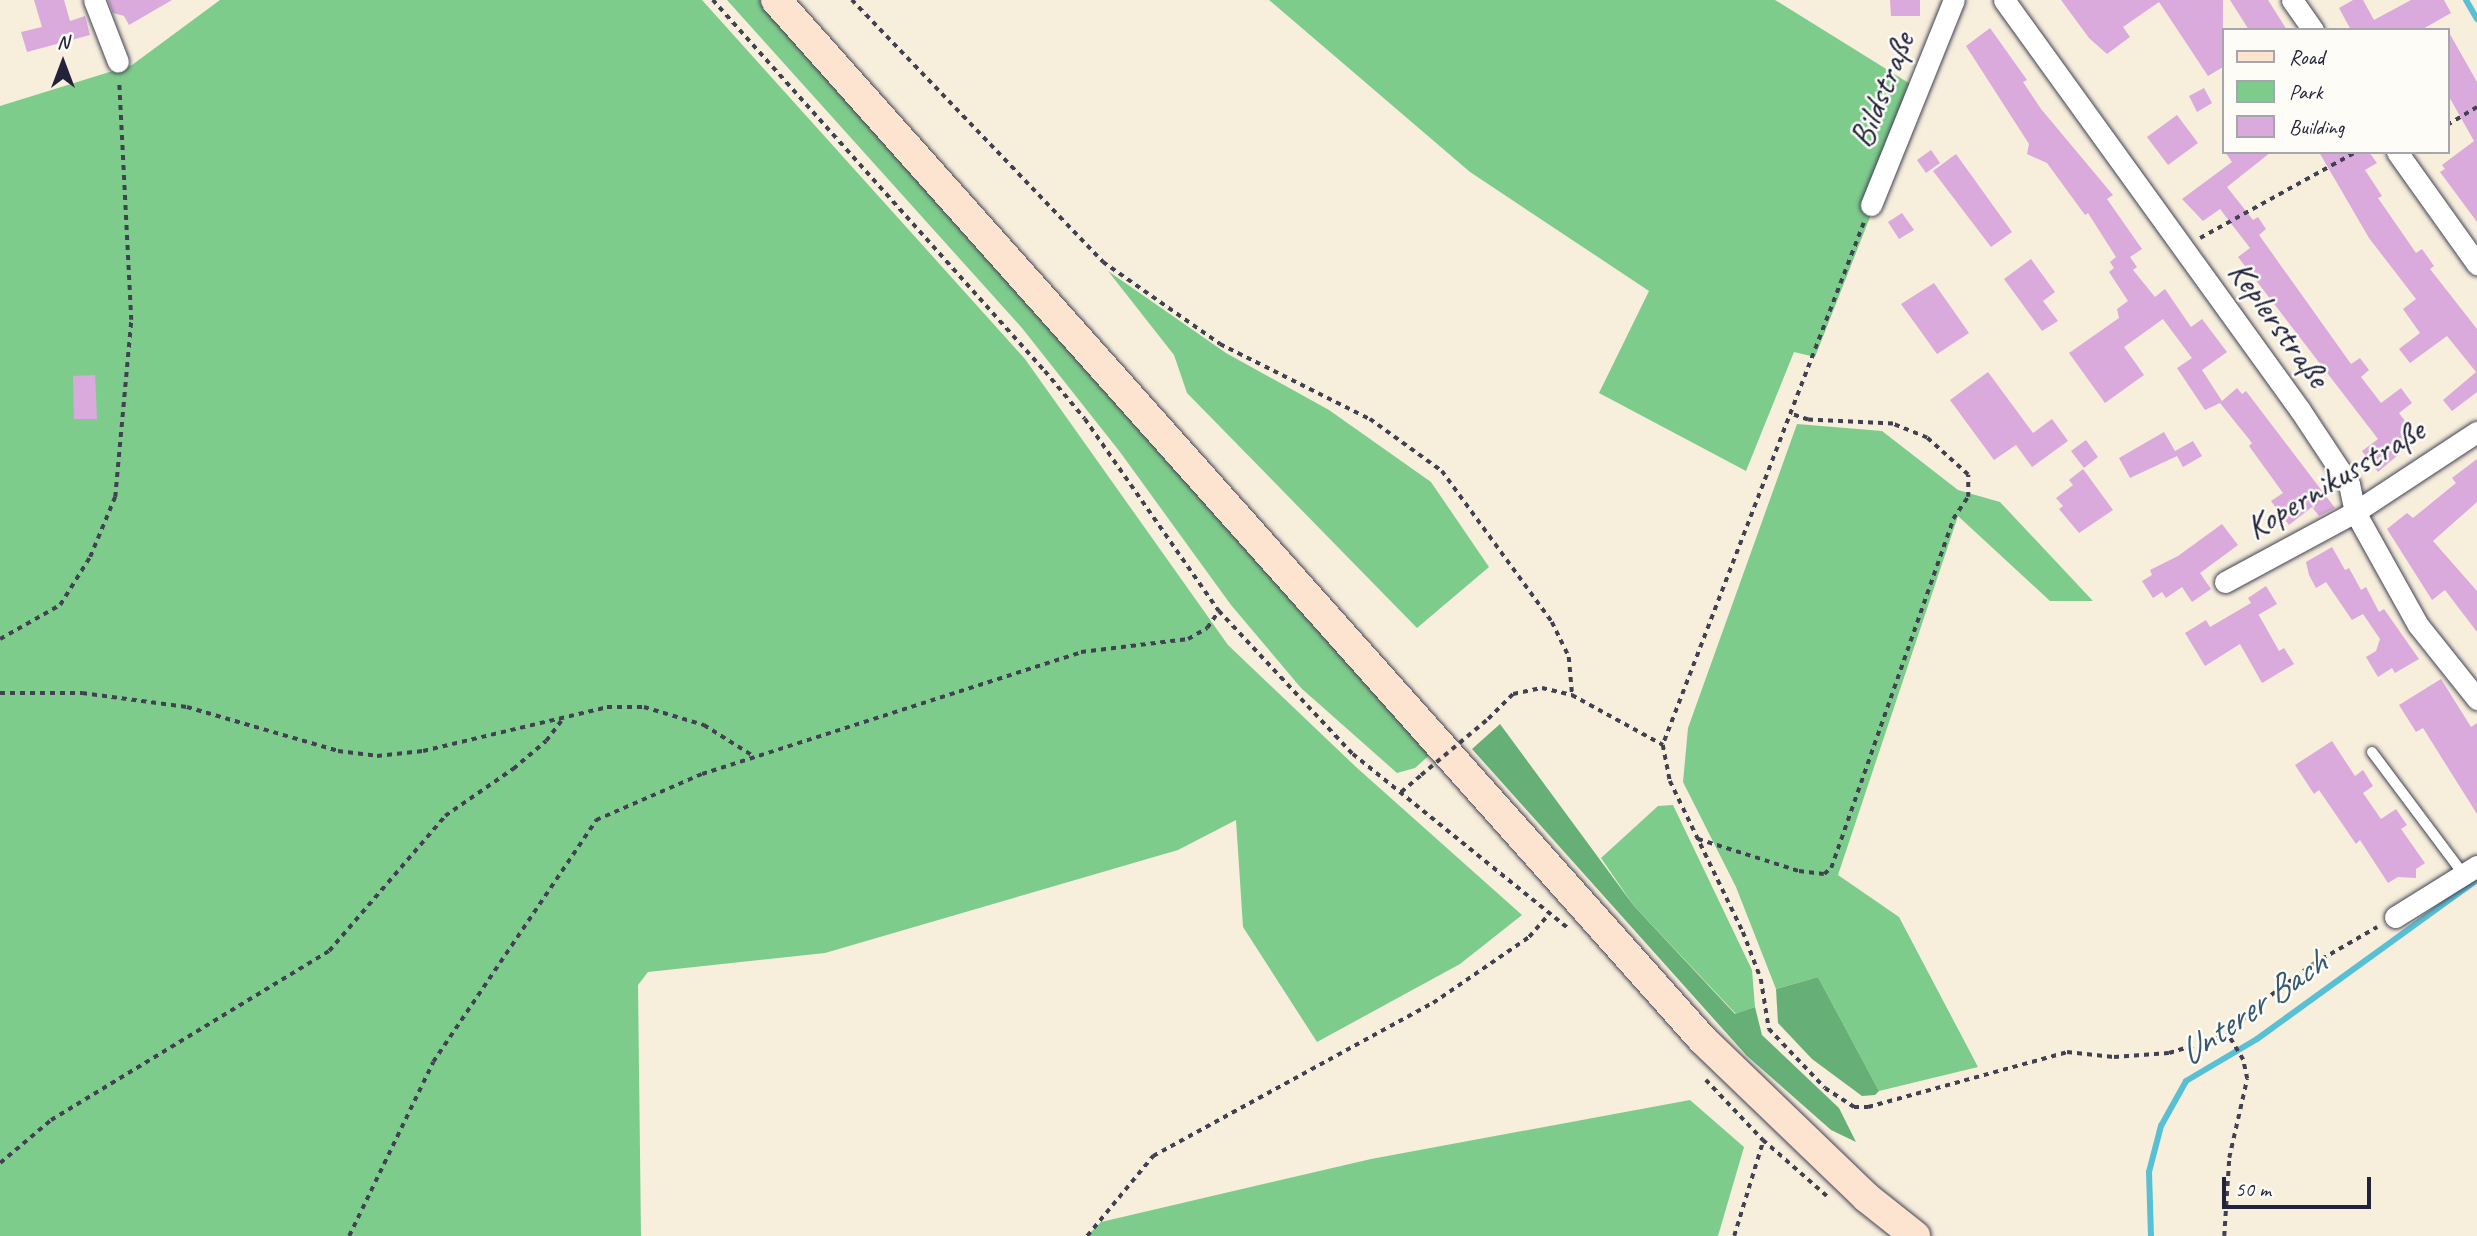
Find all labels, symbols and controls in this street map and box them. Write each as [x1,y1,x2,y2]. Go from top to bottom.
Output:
street label: Bildstraße [1840,26,1924,154]
north arrow [28,28,98,98]
legend [2222,28,2449,154]
text: N [57,30,69,54]
text: Road [2289,44,2324,70]
text: Park [2289,79,2322,105]
text: Building [2289,114,2344,140]
street label: Keplerstraße [2219,252,2339,396]
street label: Kopernikusstraße [2238,409,2432,549]
water label: Unterer Bach [2169,941,2335,1075]
scale bar [2225,1162,2374,1206]
text: 50 m [2235,1176,2271,1202]

